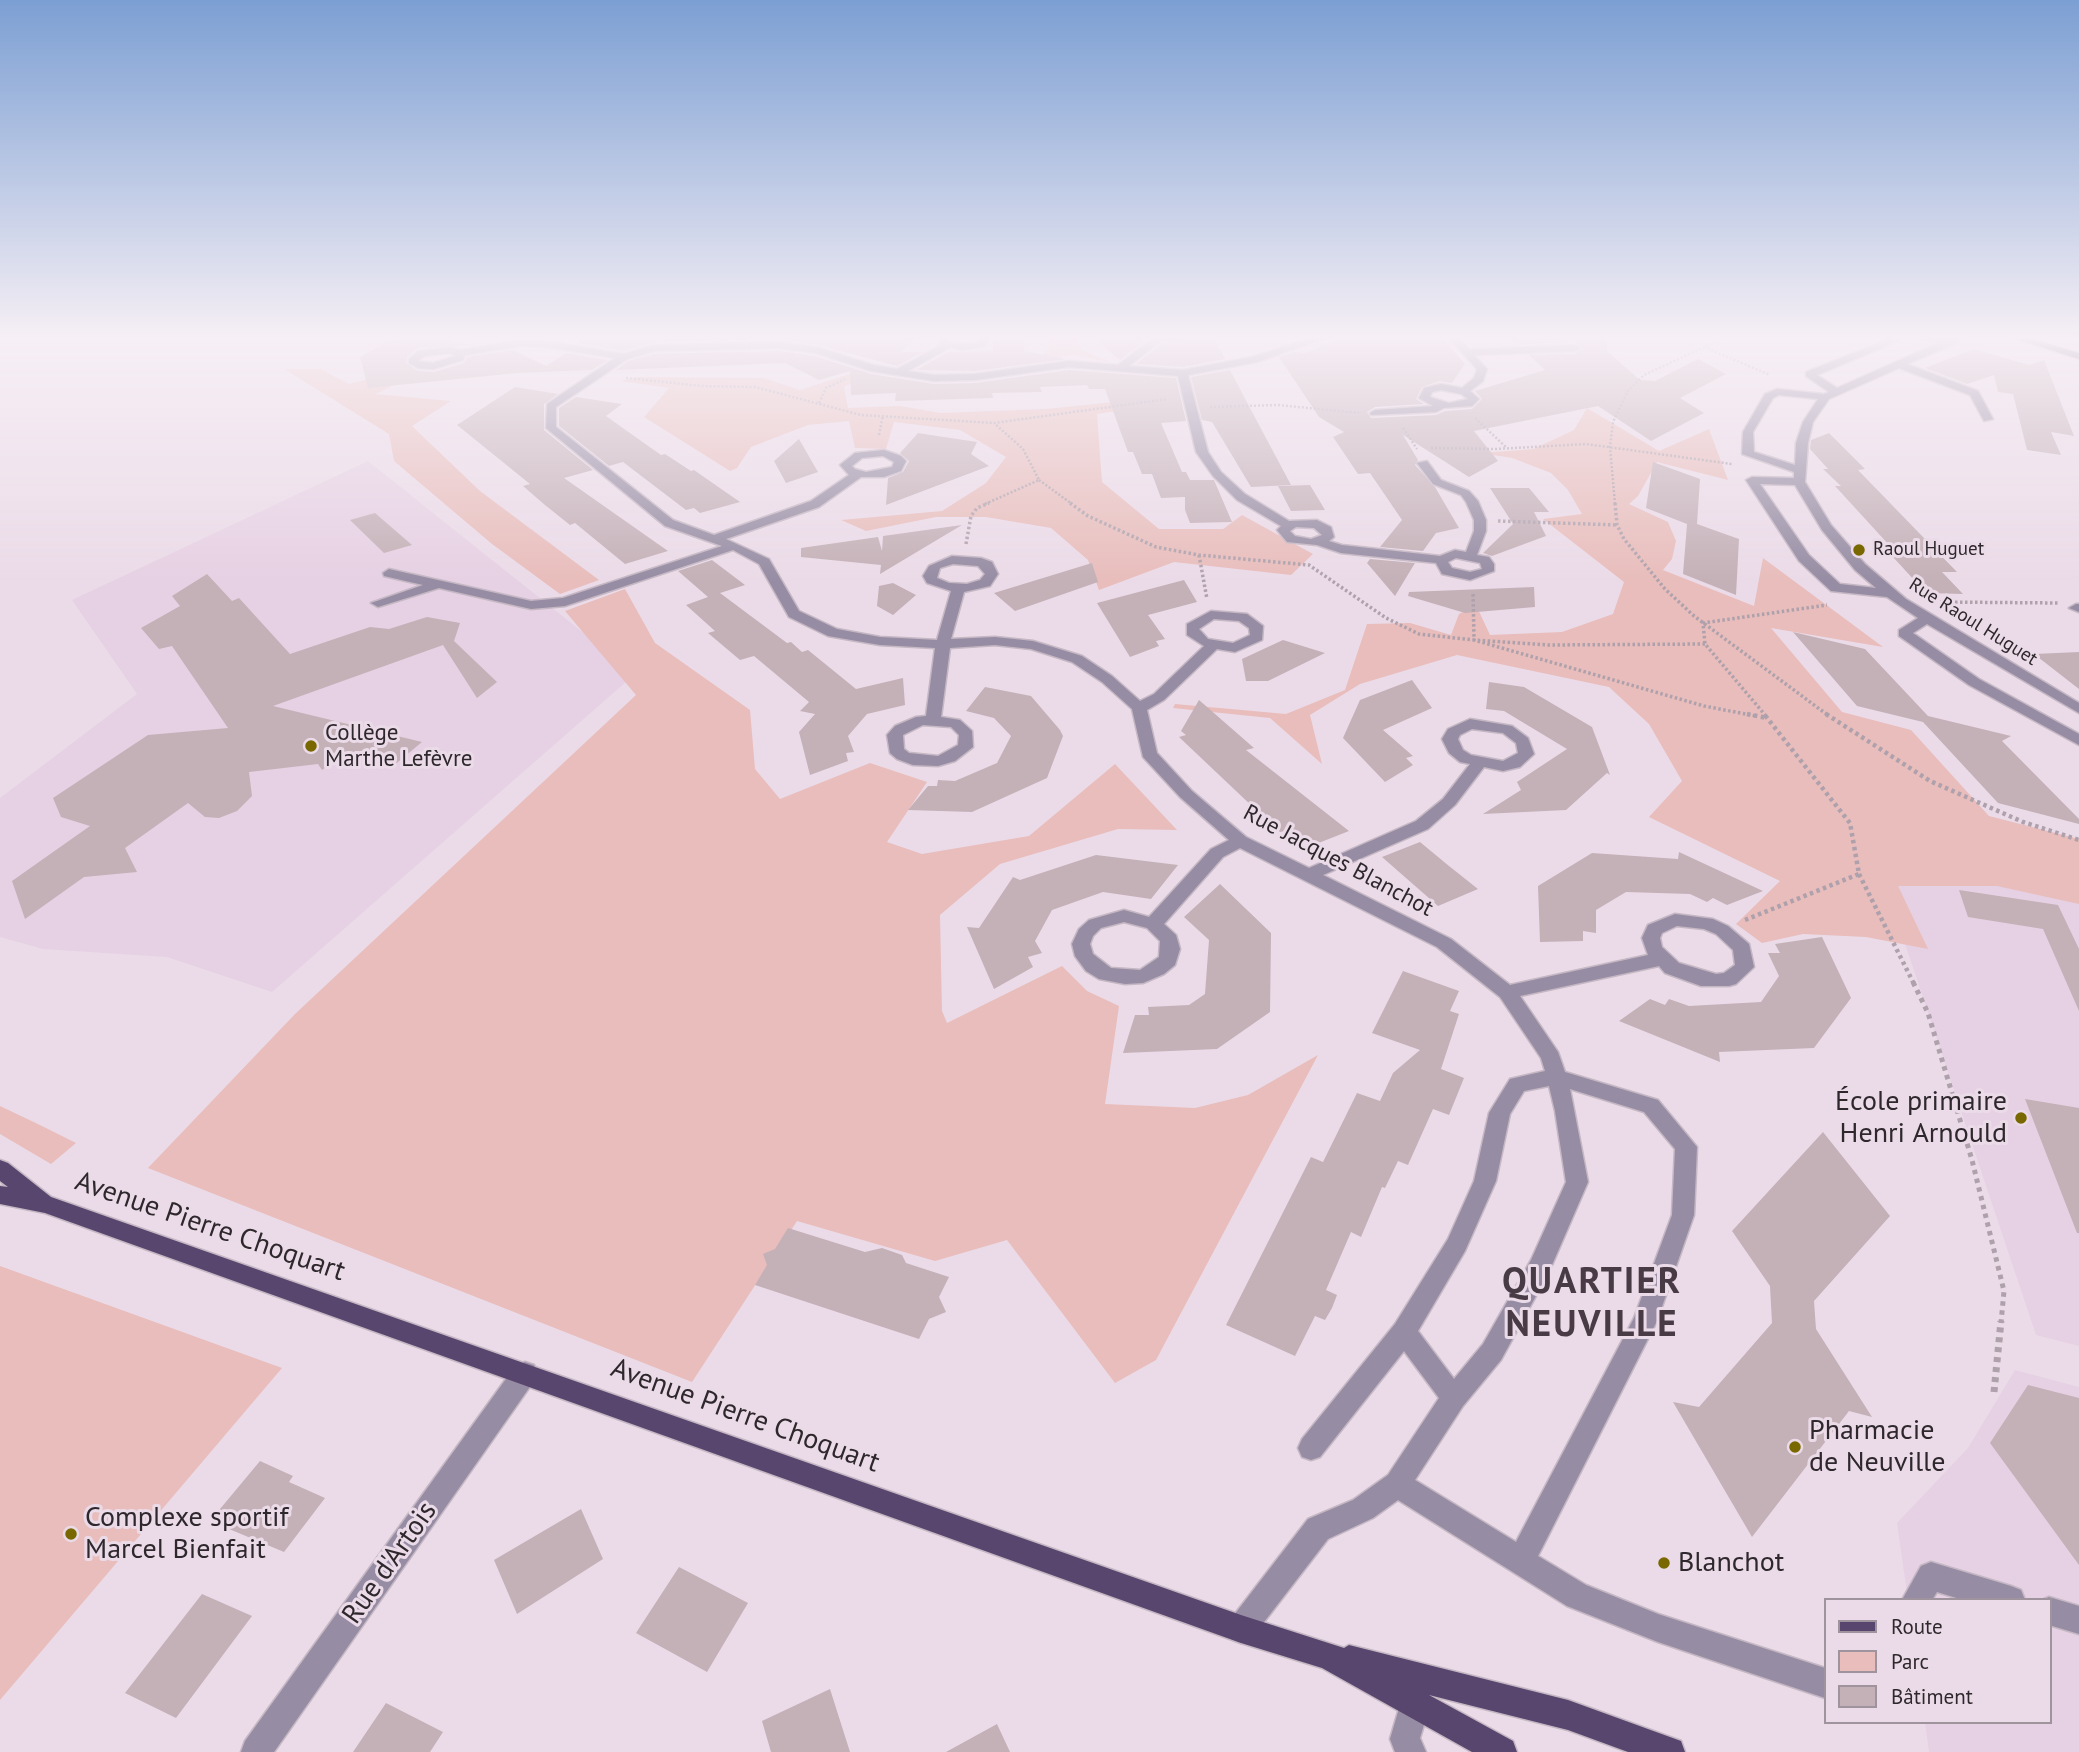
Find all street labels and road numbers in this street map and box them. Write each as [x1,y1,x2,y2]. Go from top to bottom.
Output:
street label: Rue Raoul Huguet [1905,573,2041,671]
street label: Rue Jacques Blanchot [1238,799,1438,923]
street label: Avenue Pierre Choquart [71,1165,349,1289]
street label: Avenue Pierre Choquart [606,1352,884,1480]
street label: Rue d'Artois [336,1496,444,1630]

